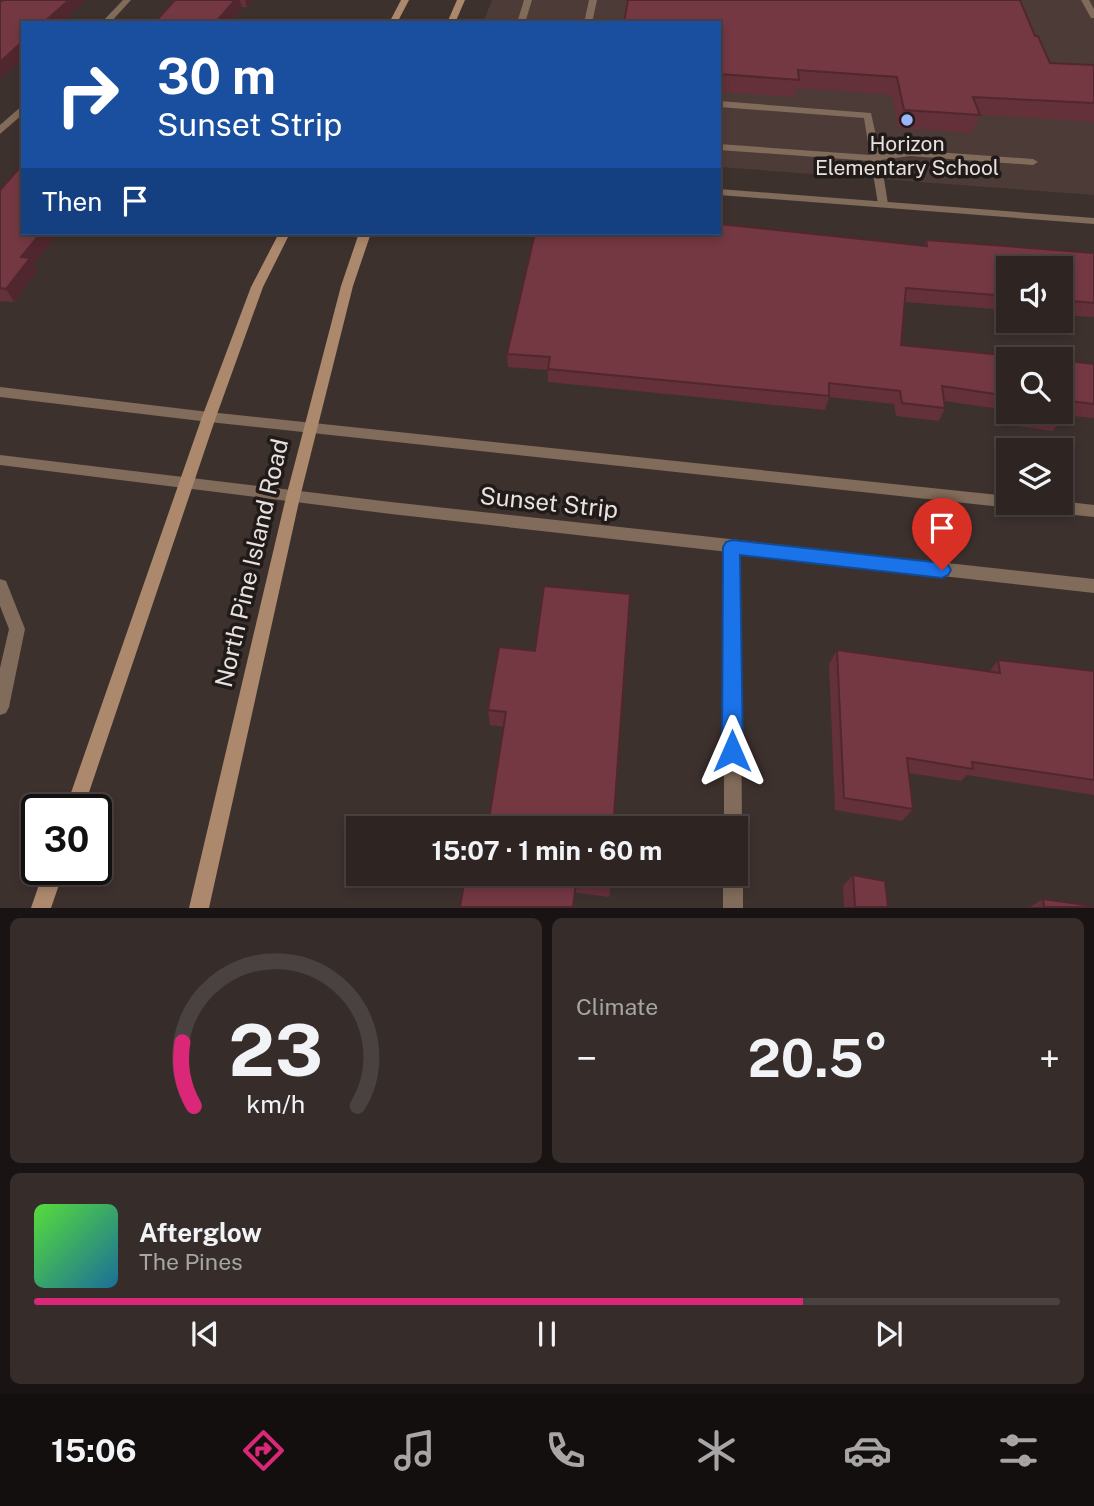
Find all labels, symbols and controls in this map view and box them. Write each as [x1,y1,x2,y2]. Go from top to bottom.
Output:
text: 30 m [157,47,276,105]
icon: right [42,49,133,140]
text: Sunset Strip [157,106,342,143]
marker: Horizon Elementary School [899,112,915,128]
place label: Horizon Elementary School [815,131,999,180]
icon: arrive [116,182,154,220]
text: Then [42,186,102,217]
map controls [996,256,1073,515]
button: sound [996,256,1073,333]
button: search [996,347,1073,424]
street label: North Pine Island Road [209,436,293,690]
button: layers [996,438,1073,515]
street label: Sunset Strip [479,481,620,523]
pin [912,498,972,570]
icon: arrive [923,509,961,547]
position arrow [695,714,769,788]
speed limit sign: 30 [21,794,112,885]
text: 15:07 · 1 min · 60 m [432,835,662,866]
text: Climate [576,993,658,1020]
text: 23 [229,1008,323,1093]
text: 20.5° [748,1028,888,1089]
text: − [576,1036,597,1081]
text: + [1039,1036,1060,1081]
text: km/h [247,1089,305,1119]
text: Afterglow [139,1217,262,1248]
text: The Pines [139,1248,243,1275]
icon: previous [186,1315,224,1353]
icon: pause [528,1315,566,1353]
icon: next [870,1315,908,1353]
icon: directions [239,1426,288,1475]
icon: music [390,1426,439,1475]
icon: phone [541,1426,590,1475]
icon: climate [692,1426,741,1475]
icon: car [843,1426,892,1475]
icon: filters [994,1426,1043,1475]
text: 15:06 [51,1432,137,1469]

